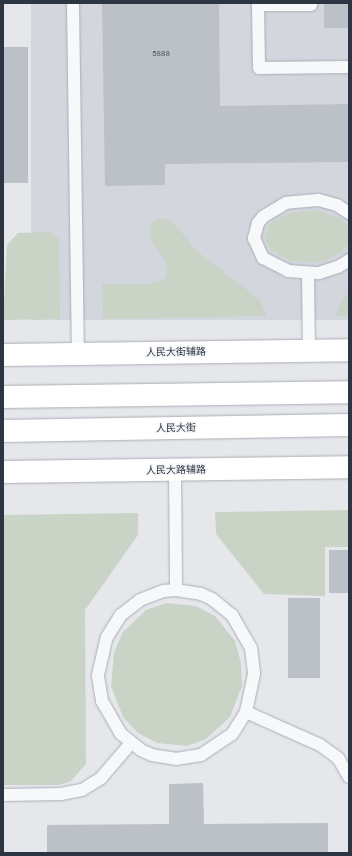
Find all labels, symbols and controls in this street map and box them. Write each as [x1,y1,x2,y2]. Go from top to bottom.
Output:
house number: 5888 [152,49,170,59]
street label: 人民大街辅路 [146,345,206,359]
street label: 人民大街 [156,422,196,434]
street label: 人民大路辅路 [146,463,206,477]

